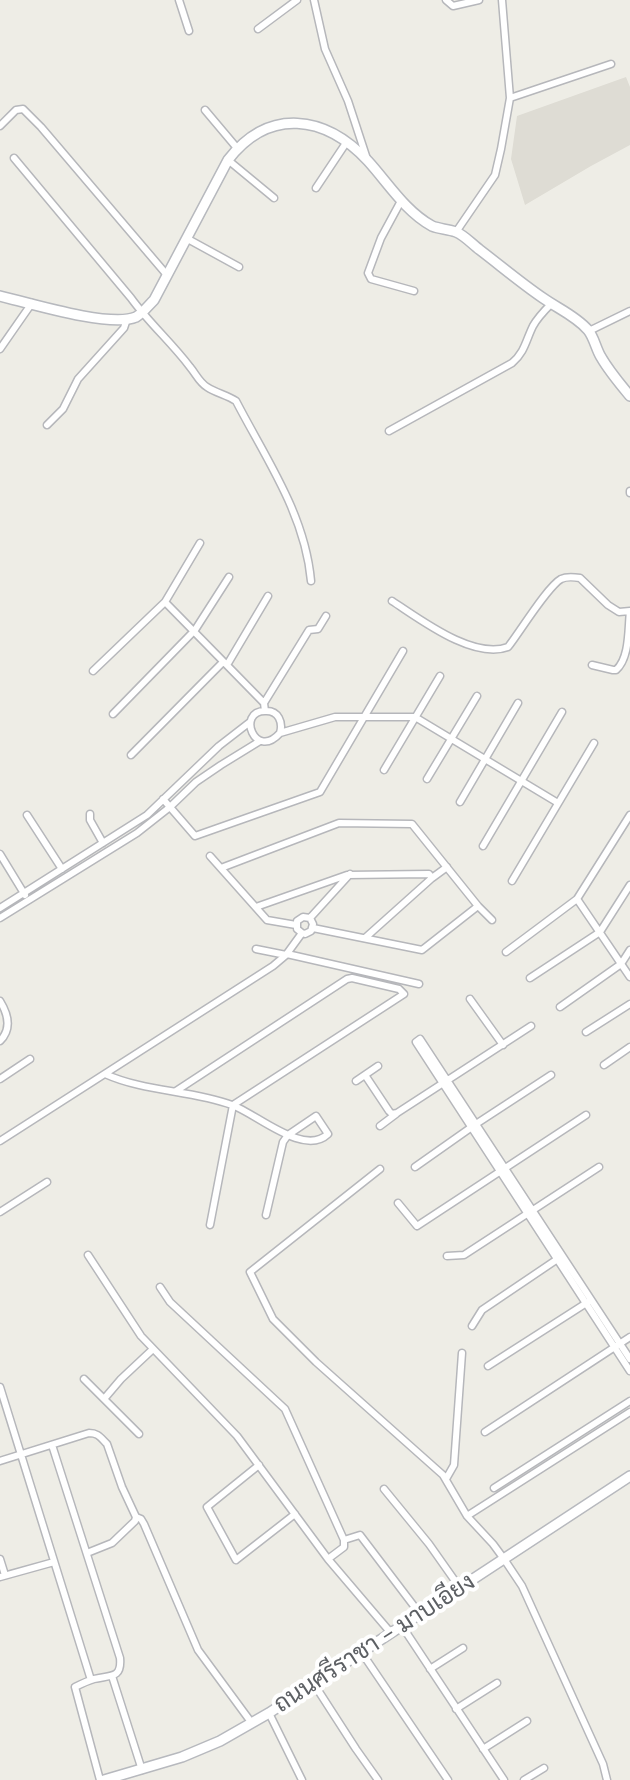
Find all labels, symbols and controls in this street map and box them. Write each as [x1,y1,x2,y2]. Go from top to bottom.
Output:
street label: ถนนศรีราชา - มาบเอียง [269,1568,481,1720]

